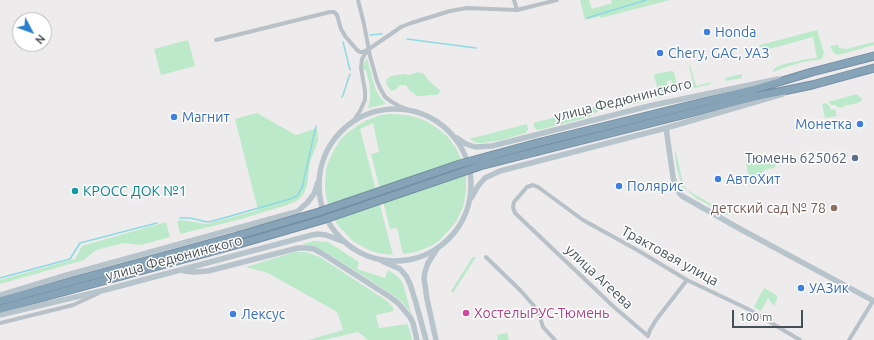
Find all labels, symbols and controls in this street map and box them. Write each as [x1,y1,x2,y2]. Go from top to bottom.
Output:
north arrow [12,12,52,52]
place label: Honda [715,24,756,40]
marker: Honda [702,27,712,37]
text: N [33,32,48,46]
place label: Chery, GAC, УАЗ [668,45,769,61]
marker: Chery, GAC, УАЗ [655,48,665,58]
street label: улица Федюнинского [553,75,693,125]
place label: Магнит [182,109,230,125]
marker: Магнит [169,112,179,122]
place label: Монетка [795,116,852,132]
marker: Монетка [855,119,865,129]
place label: Тюмень 625062 [745,150,847,166]
marker: Тюмень 625062 [850,153,860,163]
place label: АвтоХит [726,171,780,187]
marker: АвтоХит [713,174,723,184]
place label: Полярис [627,178,684,194]
marker: Полярис [614,181,624,191]
place label: КРОСС ДОК №1 [83,183,187,199]
marker: КРОСС ДОК №1 [70,186,80,196]
place label: детский сад № 78 [711,200,826,216]
marker: детский сад № 78 [829,203,839,213]
street label: Трактовая улица [619,222,721,290]
street label: улица Федюнинского [104,232,244,284]
street label: улица Агеева [562,241,636,313]
place label: УАЗик [809,280,849,296]
marker: УАЗик [796,283,806,293]
scale bar [734,302,805,328]
place label: ХостелыРУС-Тюмень [474,305,609,321]
place label: Лексус [241,306,285,322]
marker: ХостелыРУС-Тюмень [461,308,471,318]
marker: Лексус [228,309,238,319]
text: 100 m [739,310,772,323]

